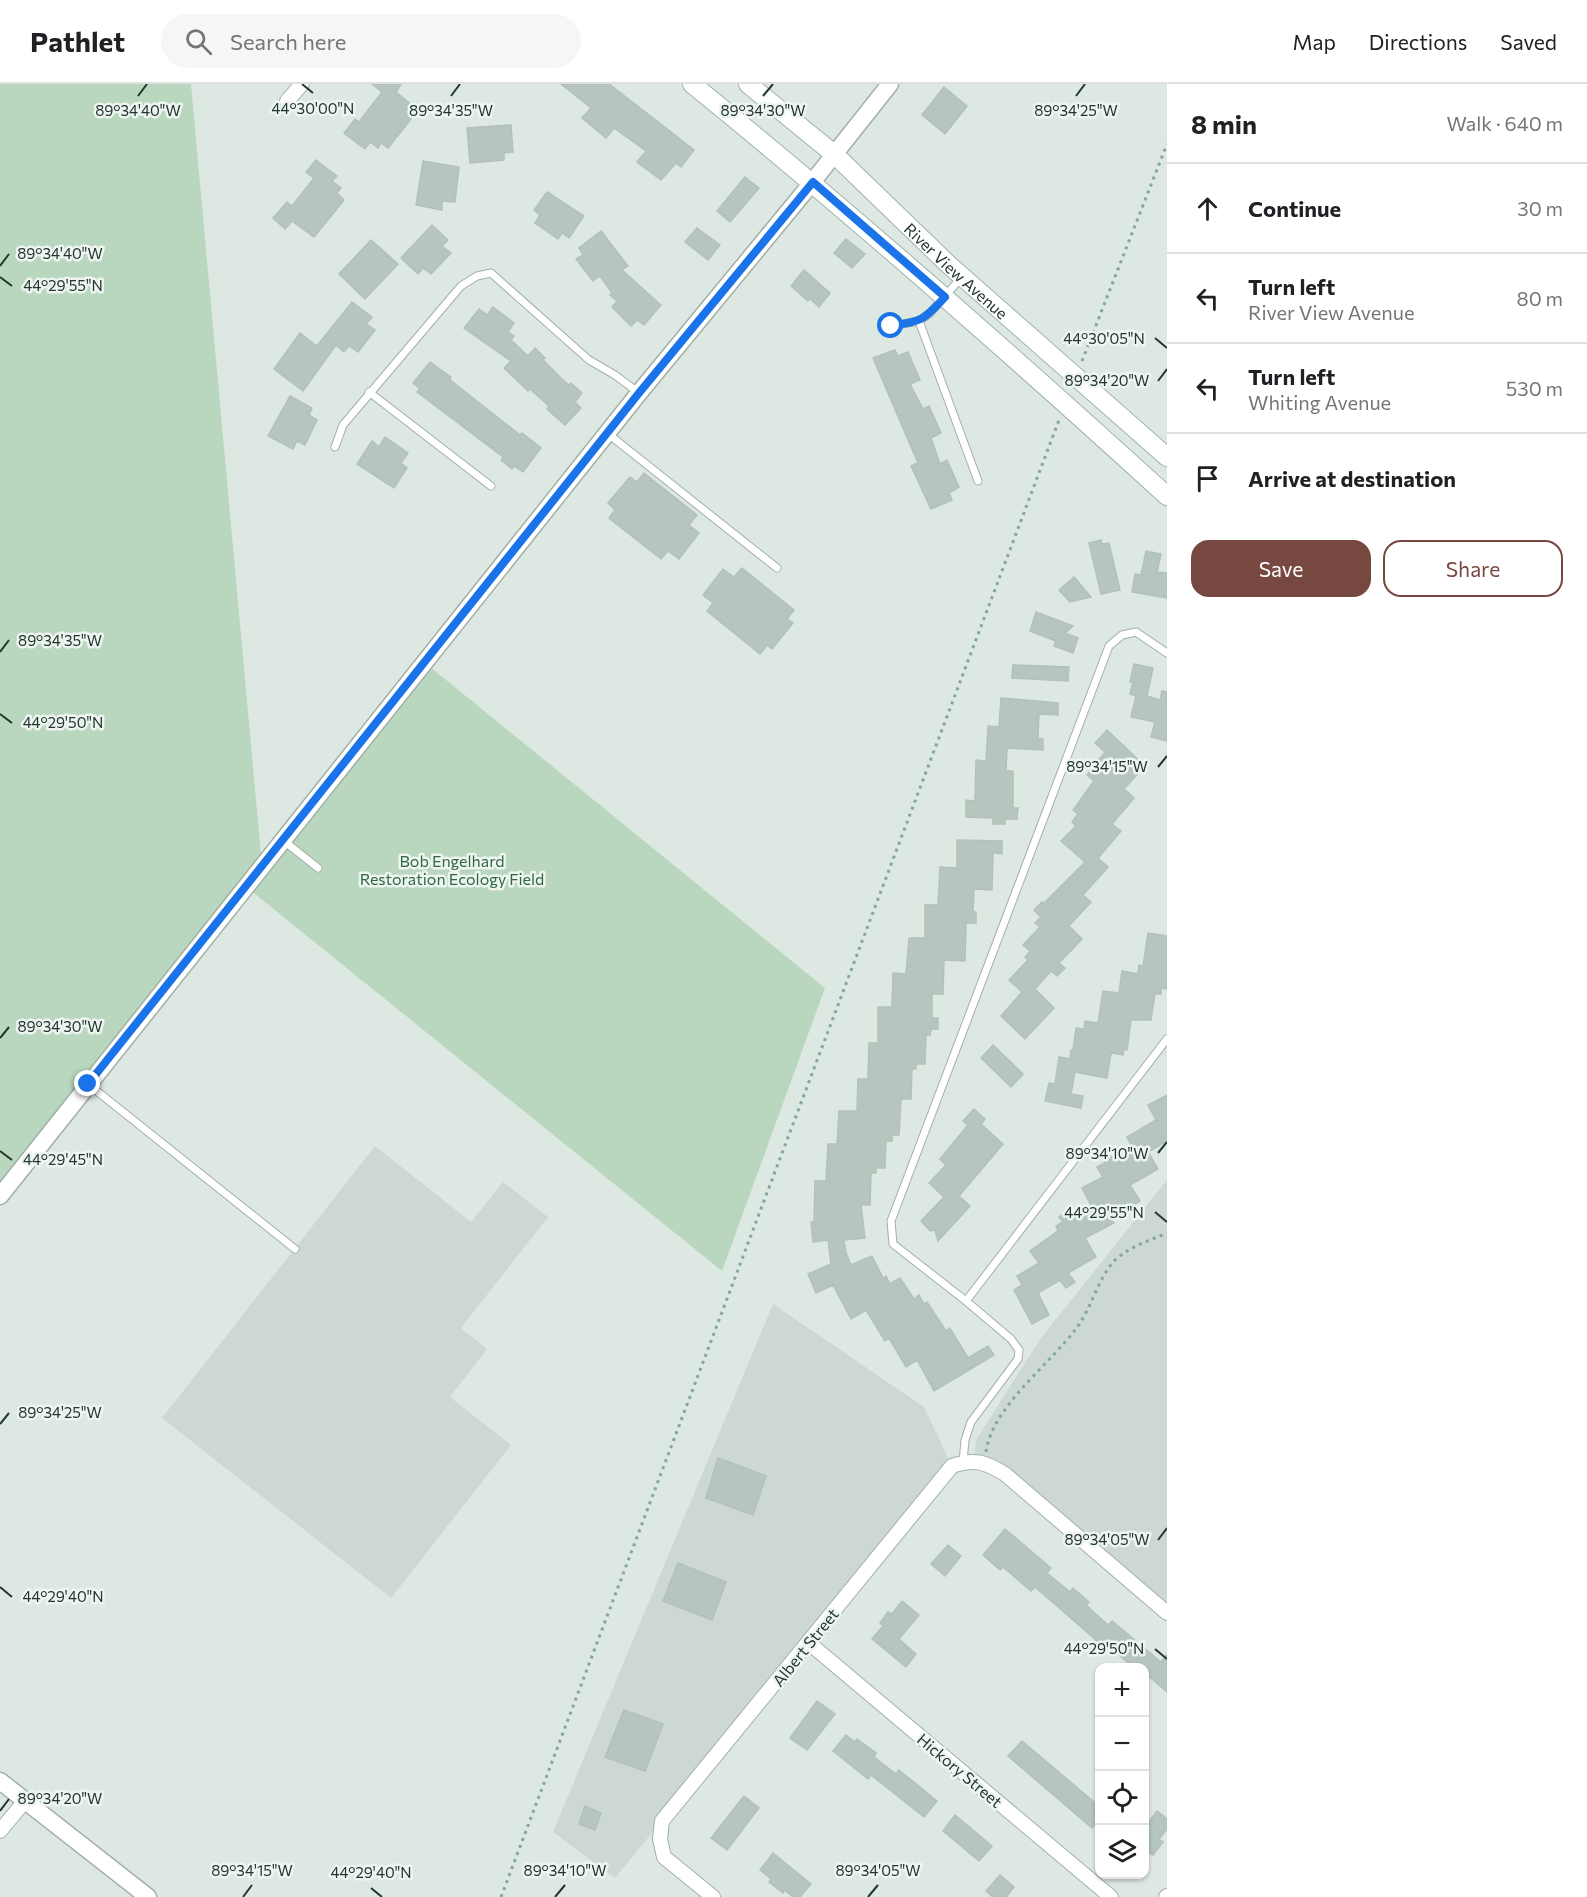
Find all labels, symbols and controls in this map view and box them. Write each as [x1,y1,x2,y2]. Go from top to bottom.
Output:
search box [161,14,581,68]
text: Pathlet [30,24,125,58]
icon: search [182,25,215,58]
text: Search here [230,28,346,55]
text: Map [1293,29,1336,54]
text: Directions [1369,29,1467,54]
text: Saved [1500,29,1557,54]
text: 44°30'00"N [272,99,354,117]
text: 89°34'40"W [95,101,181,119]
text: 89°34'35"W [409,101,493,119]
text: 89°34'30"W [720,101,806,119]
text: 89°34'25"W [1034,101,1118,119]
text: 8 min [1191,108,1257,139]
text: Walk · 640 m [1446,111,1563,135]
icon: ahead [1191,192,1224,225]
text: Continue [1248,195,1341,222]
text: 30 m [1517,196,1563,220]
street label: River View Avenue [901,218,1012,322]
text: 89°34'40"W [17,244,103,262]
text: Turn left [1248,273,1335,300]
text: 44°29'55"N [23,276,103,294]
icon: left [1191,282,1224,315]
text: 80 m [1517,286,1563,310]
text: River View Avenue [1248,300,1415,324]
route start [877,312,903,338]
text: 44°30'05"N [1063,329,1145,347]
text: Turn left [1248,363,1335,390]
text: 89°34'20"W [1065,371,1149,389]
icon: left [1191,372,1224,405]
text: 530 m [1506,376,1563,400]
text: Whiting Avenue [1248,390,1391,414]
icon: arrive [1191,462,1224,495]
text: Arrive at destination [1248,465,1456,492]
button: Save [1191,540,1371,597]
button: Share [1383,540,1563,597]
text: 89°34'35"W [18,631,102,649]
text: 44°29'50"N [23,713,103,731]
text: 89°34'15"W [1066,757,1148,775]
park label: Bob Engelhard Restoration Ecology Field [360,851,544,888]
text: 89°34'30"W [17,1017,103,1035]
route end [74,1070,100,1096]
text: 89°34'10"W [1066,1144,1148,1162]
text: 44°29'45"N [23,1150,103,1168]
text: 44°29'55"N [1064,1203,1144,1221]
text: 89°34'25"W [18,1403,102,1421]
text: 89°34'05"W [1064,1530,1150,1548]
text: 44°29'40"N [22,1587,104,1605]
street label: Albert Street [768,1604,842,1690]
text: 44°29'50"N [1064,1639,1144,1657]
map controls [1095,1663,1149,1879]
button: + [1095,1663,1149,1717]
button: − [1095,1717,1149,1771]
street label: Hickory Street [914,1729,1007,1811]
button: locate [1095,1771,1149,1825]
text: 89°34'20"W [18,1789,102,1807]
button: layers [1095,1825,1149,1879]
text: 89°34'15"W [211,1861,293,1879]
text: 89°34'10"W [524,1861,606,1879]
text: 89°34'05"W [835,1861,921,1879]
text: 44°29'40"N [330,1863,412,1881]

